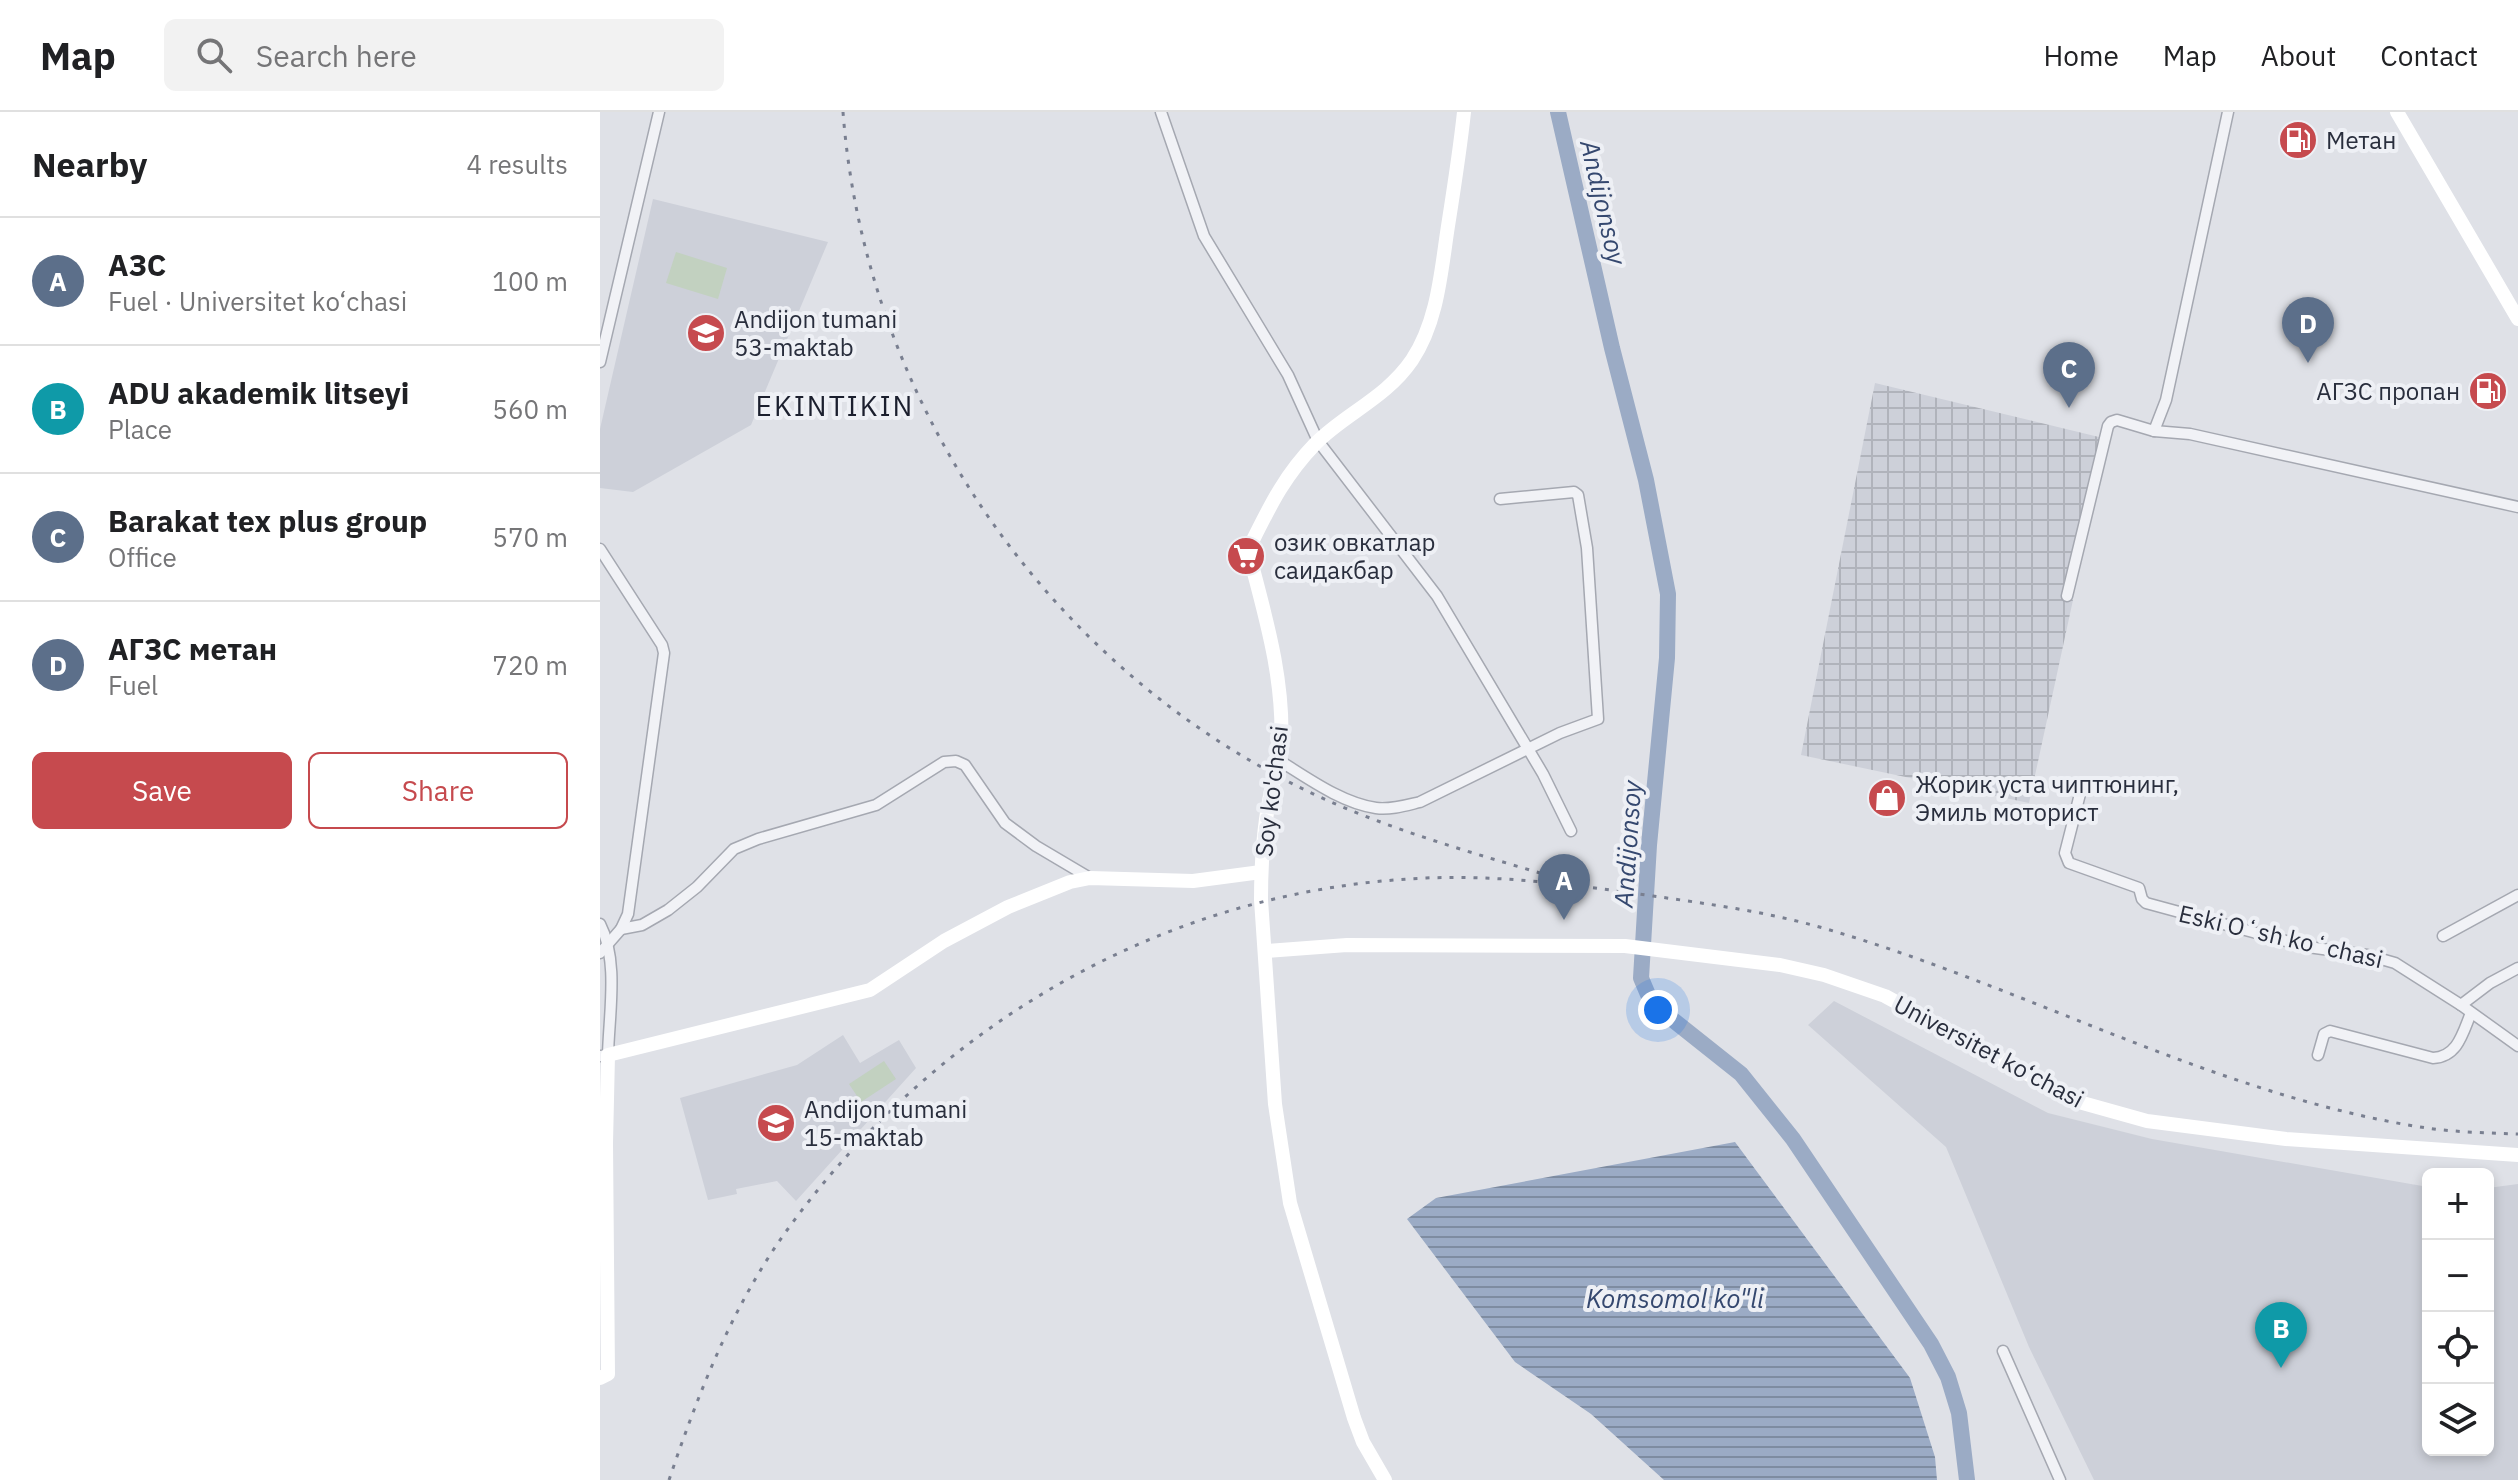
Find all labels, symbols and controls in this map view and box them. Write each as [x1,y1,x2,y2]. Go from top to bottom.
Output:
search box [164,19,724,91]
text: Map [40,31,116,80]
icon: search [192,33,236,77]
text: Search here [256,36,417,75]
text: Home [2043,37,2119,74]
text: Map [2163,37,2217,74]
text: About [2261,37,2336,74]
text: Contact [2380,37,2478,74]
fuel station icon: Метан [2277,119,2319,161]
place label: Метан [2326,124,2396,156]
water label: Andijonsoy [1573,135,1635,269]
text: Nearby [32,142,147,186]
text: 4 results [466,147,568,181]
text: АЗС [108,245,166,284]
text: A [49,264,67,298]
text: 100 m [492,264,568,298]
text: Fuel · Universitet kо‘chasi [108,284,407,318]
pin: D [2282,297,2334,363]
place label: Andijon tumani 53-maktab [734,303,897,363]
school or university icon: Andijon tumani 53-maktab [685,312,727,354]
pin: C [2043,342,2095,408]
fuel station icon: АГЗС пропан [2467,370,2509,412]
text: ADU akademik litseyi [108,373,409,412]
place label: АГЗС пропан [2316,375,2460,407]
district label: EKINTIKIN [756,387,914,424]
text: B [49,392,67,426]
text: 560 m [492,392,568,426]
text: Place [108,412,172,446]
text: Barakat tex plus group [108,501,427,540]
text: C [50,520,66,554]
text: 570 m [492,520,568,554]
place label: озик овкатлар саидакбар [1274,526,1435,586]
supermarket icon: озик овкатлар саидакбар [1225,535,1267,577]
text: Office [108,540,177,574]
text: АГЗС метан [108,629,277,668]
text: D [49,648,67,682]
text: 720 m [492,648,568,682]
text: Fuel [108,668,158,702]
street label: Soy ko'chasi [1247,724,1295,858]
button: Save [32,752,292,829]
button: Share [308,752,568,829]
place label: Жорик уста чиптюнинг, Эмиль моторист [1915,768,2179,828]
shop icon: Жорик уста чиптюнинг, Эмиль моторист [1866,777,1908,819]
water label: Andijonsoy [1606,778,1648,910]
pin: A [1538,854,1590,920]
street label: Eski Oʻsh koʻchasi [2176,897,2386,975]
street label: Universitet kо‘chasi [1888,987,2090,1115]
your location [1638,990,1678,1030]
place label: Andijon tumani 15-maktab [804,1093,967,1153]
school or university icon: Andijon tumani 15-maktab [755,1102,797,1144]
map controls [2422,1168,2494,1456]
button: + [2422,1168,2494,1240]
button: − [2422,1240,2494,1312]
water label: Komsomol ko"li [1586,1281,1764,1315]
pin: B [2255,1302,2307,1368]
button: locate [2422,1312,2494,1384]
button: layers [2422,1384,2494,1456]

